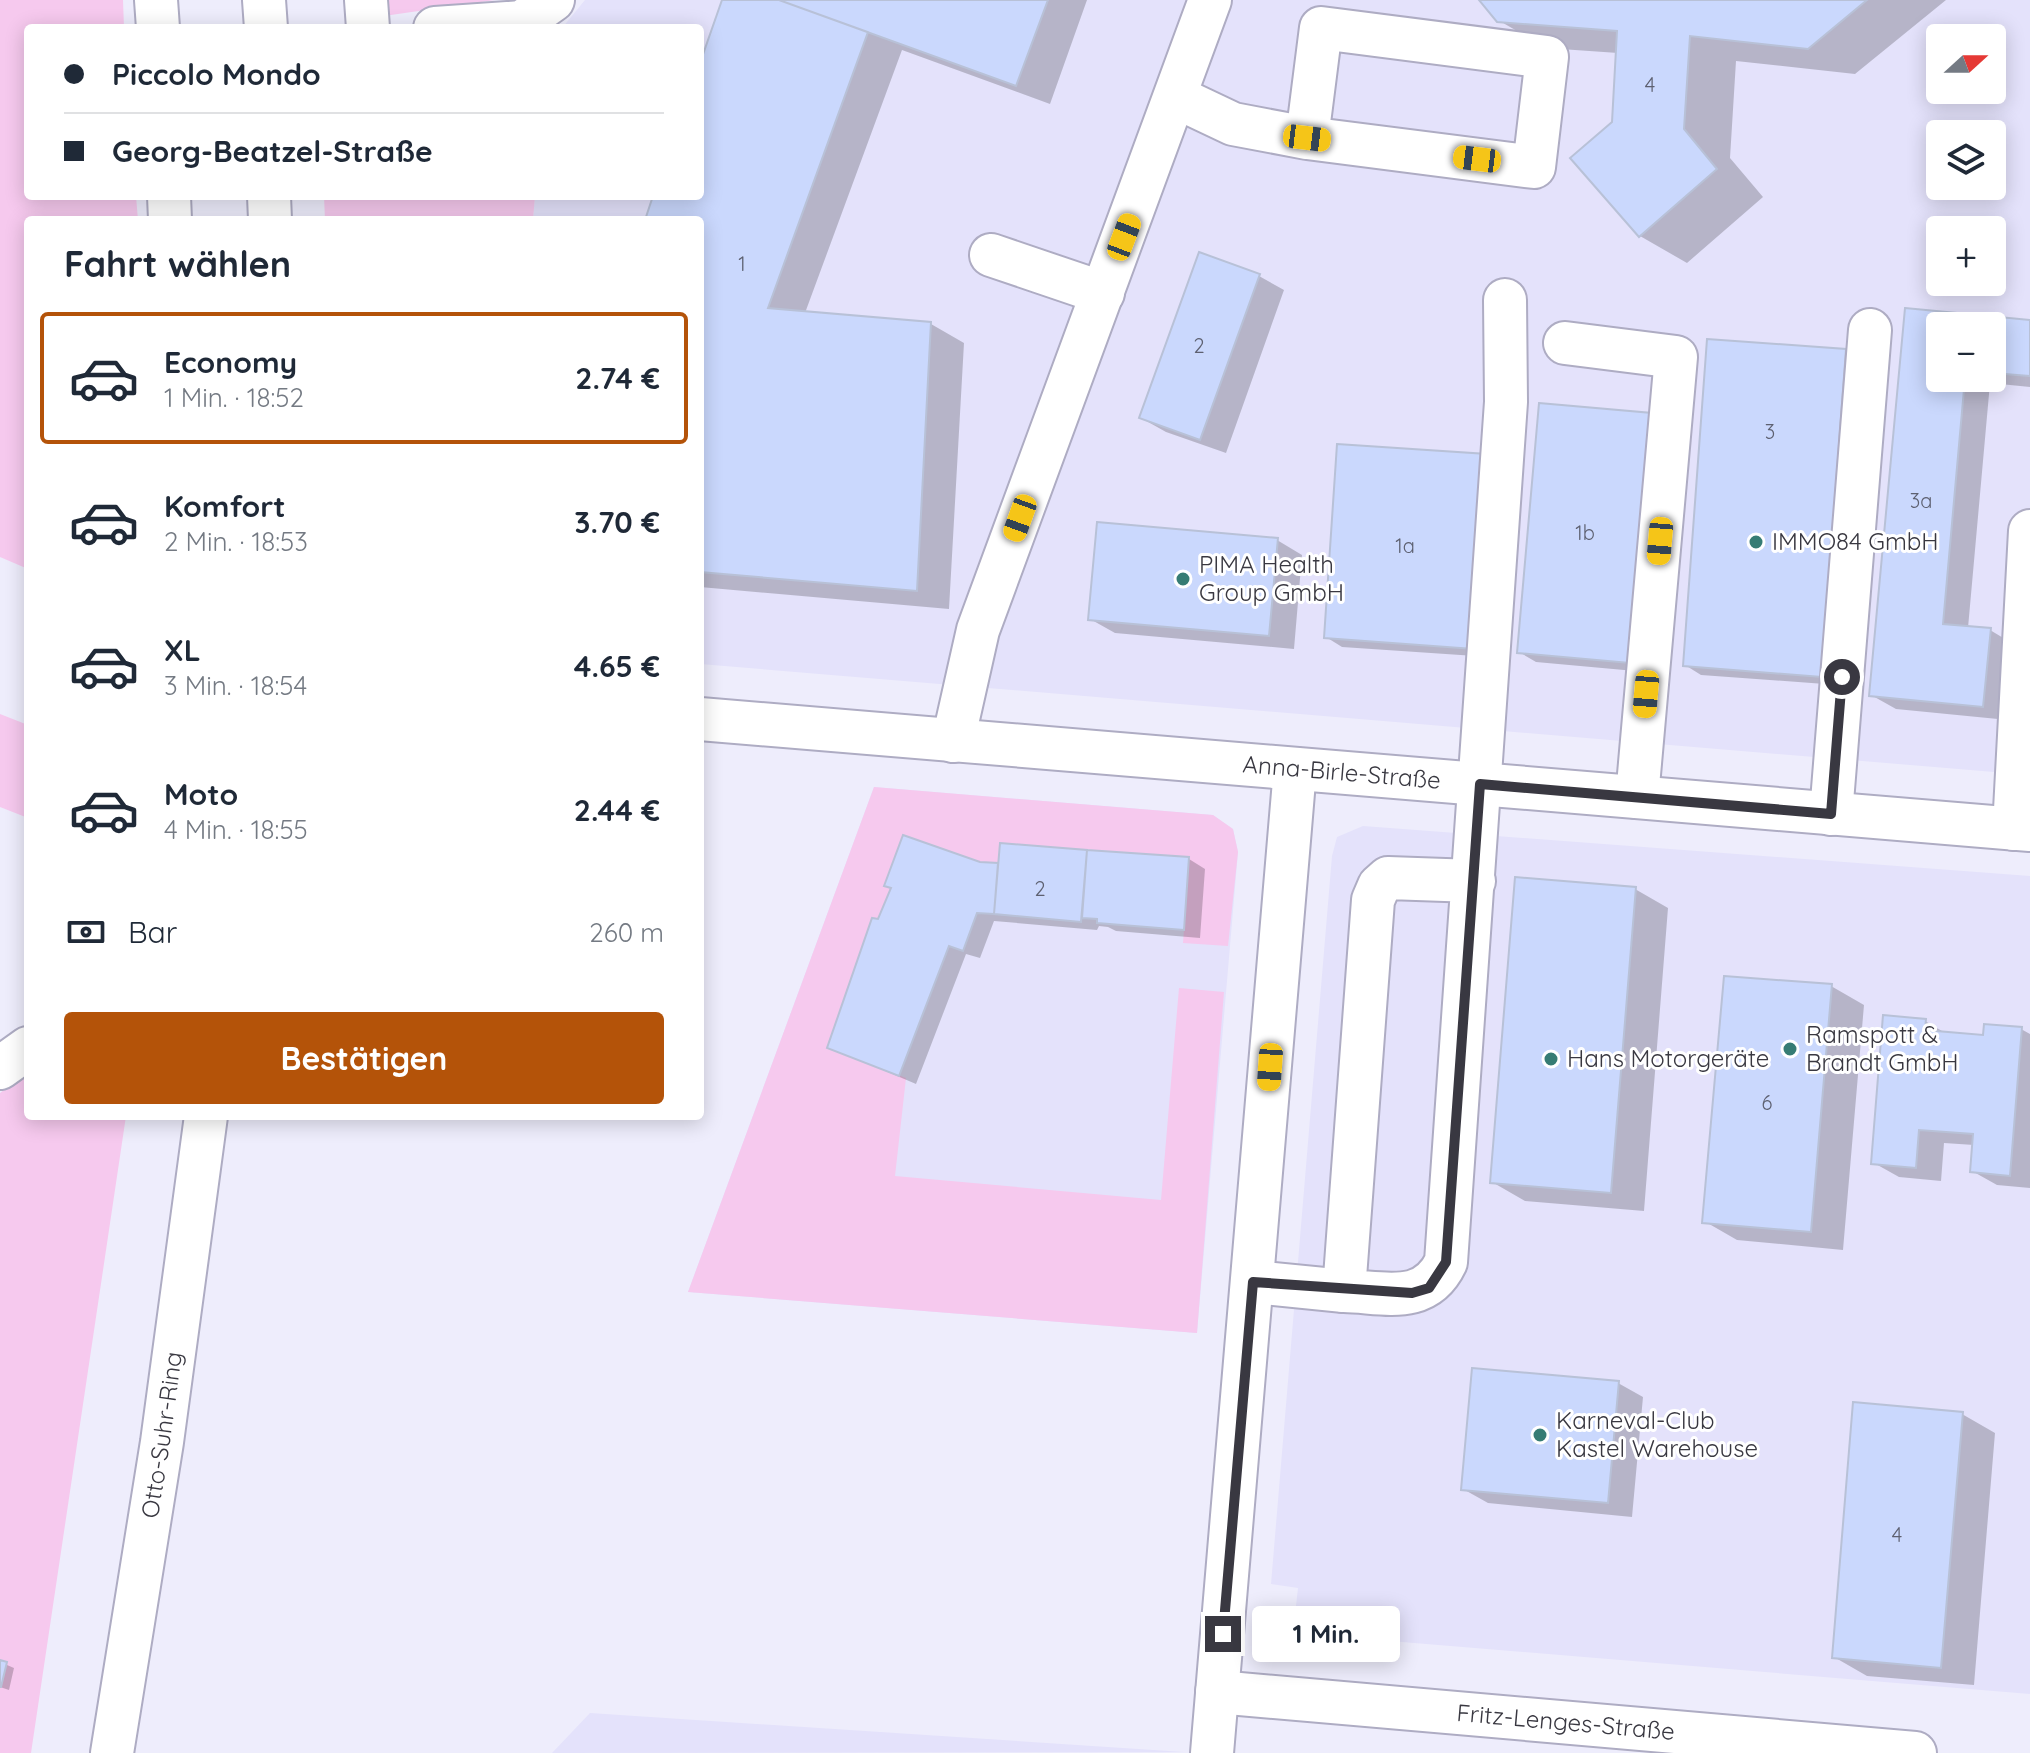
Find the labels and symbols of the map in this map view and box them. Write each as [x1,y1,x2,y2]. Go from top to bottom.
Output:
north arrow [1926,24,2006,104]
house number: 4 [1645,72,1655,97]
car [1282,123,1332,153]
car [1452,144,1502,174]
car [1104,210,1144,264]
house number: 1 [738,251,746,276]
house number: 2 [1193,333,1205,358]
house number: 3 [1765,419,1775,444]
house number: 3a [1910,488,1932,513]
car [1001,491,1039,545]
car [1646,516,1674,566]
house number: 1b [1575,520,1595,545]
place label: IMMO84 GmbH [1772,526,1939,556]
house number: 1a [1395,533,1415,558]
marker: IMMO84 GmbH [1747,533,1765,551]
place label: PIMA Health Group GmbH [1199,549,1344,607]
marker: PIMA Health Group GmbH [1174,570,1192,588]
route start [1824,659,1860,695]
car [1632,669,1660,719]
street label: Anna-Birle-Straße [1242,748,1442,795]
house number: 2 [1034,876,1046,901]
place label: Ramspott & Brandt GmbH [1806,1019,1959,1077]
marker: Ramspott & Brandt GmbH [1781,1040,1799,1058]
car [1256,1042,1284,1092]
place label: Hans Motorgeräte [1567,1043,1769,1073]
marker: Hans Motorgeräte [1542,1050,1560,1068]
house number: 6 [1762,1090,1773,1115]
street label: Otto-Suhr-Ring [134,1350,188,1520]
place label: Karneval-Club Kastel Warehouse [1556,1405,1758,1463]
marker: Karneval-Club Kastel Warehouse [1531,1426,1549,1444]
house number: 4 [1892,1522,1902,1547]
callout: 1 Min. [1251,1606,1399,1662]
route end [1205,1616,1241,1652]
street label: Fritz-Lenges-Straße [1455,1697,1676,1746]

